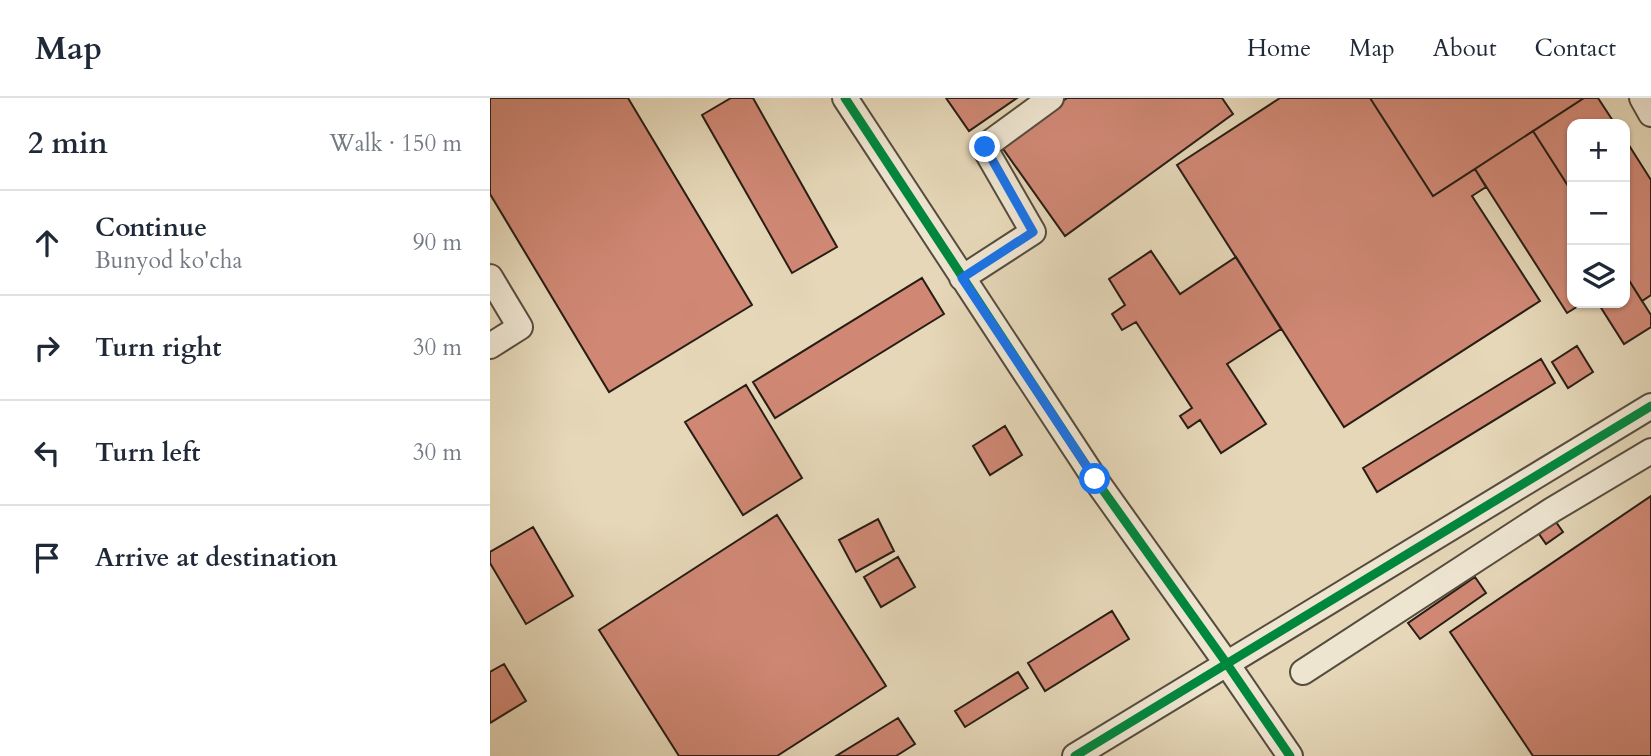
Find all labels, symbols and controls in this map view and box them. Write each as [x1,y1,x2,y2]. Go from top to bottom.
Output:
text: Map [35,26,102,71]
text: Home [1247,32,1311,65]
text: Map [1349,32,1395,65]
text: About [1433,32,1497,65]
text: Contact [1535,32,1616,65]
map controls [1567,119,1630,308]
button: + [1567,119,1630,182]
text: 2 min [28,123,108,164]
text: Walk · 150 m [329,128,462,159]
route end [969,131,1000,162]
button: − [1567,182,1630,245]
text: Continue [95,210,207,245]
icon: ahead [28,224,66,262]
text: 90 m [413,227,462,258]
text: Bunyod ko'cha [95,245,242,276]
button: layers [1567,245,1630,308]
icon: right [28,329,66,367]
text: Turn right [95,330,222,365]
text: 30 m [413,332,462,363]
icon: left [28,434,66,472]
text: Turn left [95,435,200,470]
text: 30 m [413,437,462,468]
route start [1079,463,1110,494]
icon: arrive [28,539,66,577]
text: Arrive at destination [95,540,338,575]

